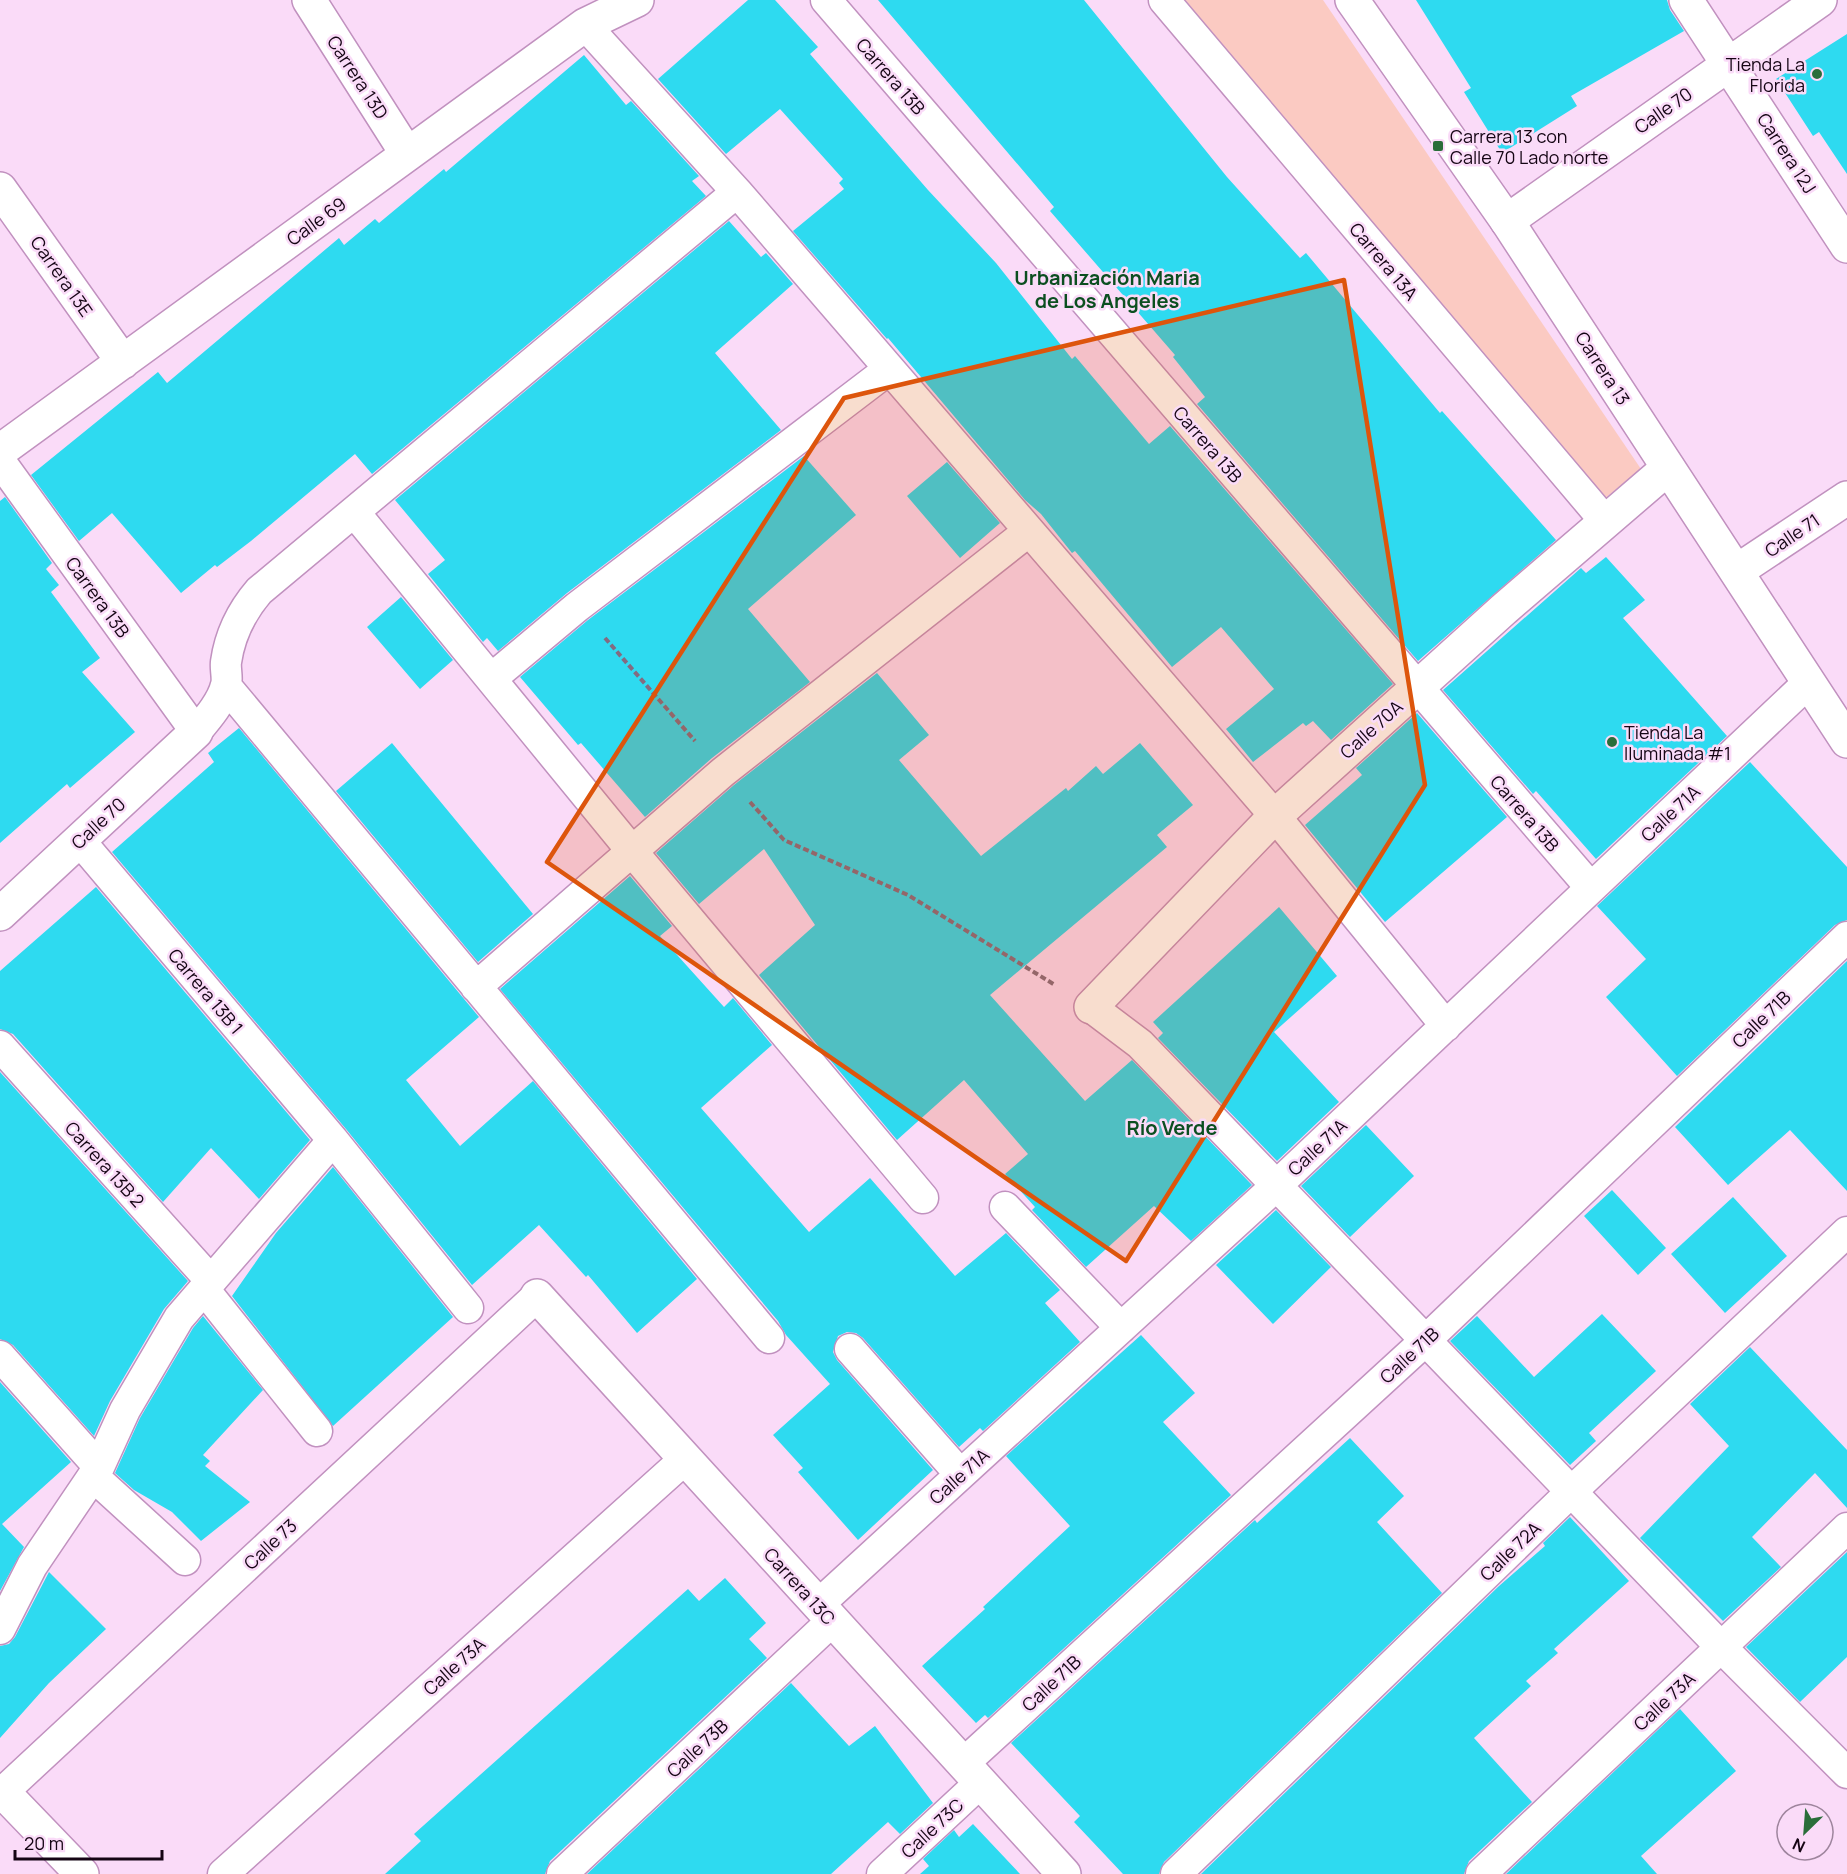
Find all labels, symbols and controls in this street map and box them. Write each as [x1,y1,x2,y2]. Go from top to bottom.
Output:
street label: Carrera 13D [322,31,394,123]
street label: Carrera 13B [851,33,931,119]
place label: Tienda La Florida [1726,52,1805,97]
marker: Tienda La Florida [1810,67,1824,81]
street label: Calle 70 [1629,81,1697,139]
street label: Carrera 12J [1752,108,1822,198]
place label: Carrera 13 con Calle 70 Lado norte [1450,124,1608,169]
marker: Carrera 13 con Calle 70 Lado norte [1431,139,1445,153]
street label: Calle 69 [282,191,350,251]
street label: Carrera 13A [1344,217,1424,305]
street label: Carrera 13E [25,231,99,321]
district label: Urbanización Maria de Los Angeles [1014,264,1200,314]
street label: Carrera 13 [1570,327,1636,409]
street label: Carrera 13B [1168,401,1248,487]
street label: Calle 71 [1760,508,1824,562]
street label: Carrera 13B [61,552,135,642]
street label: Calle 70A [1334,694,1408,764]
place label: Tienda La Iluminada #1 [1624,720,1731,765]
marker: Tienda La Iluminada #1 [1605,735,1619,749]
street label: Carrera 13B [1485,770,1565,856]
street label: Calle 71A [1635,779,1705,847]
street label: Calle 70 [66,792,130,854]
street label: Carrera 13B 1 [163,943,249,1039]
street label: Calle 71B [1727,985,1795,1053]
street label: Calle 71A [1282,1113,1352,1181]
district label: Río Verde [1127,1114,1217,1141]
street label: Carrera 13B 2 [60,1116,150,1212]
street label: Calle 71B [1374,1322,1444,1388]
street label: Calle 71A [924,1442,995,1509]
street label: Calle 73 [238,1513,302,1575]
street label: Calle 72A [1474,1516,1546,1586]
street label: Carrera 13C [759,1542,841,1630]
street label: Calle 73A [418,1631,491,1700]
street label: Calle 71B [1016,1650,1086,1716]
street label: Calle 73A [1628,1666,1700,1736]
street label: Calle 73B [661,1713,733,1783]
street label: Calle 73C [896,1793,969,1863]
north arrow [1775,1802,1835,1862]
scale bar [15,1823,162,1861]
text: 20 m [24,1831,64,1855]
text: N [1789,1833,1809,1858]

